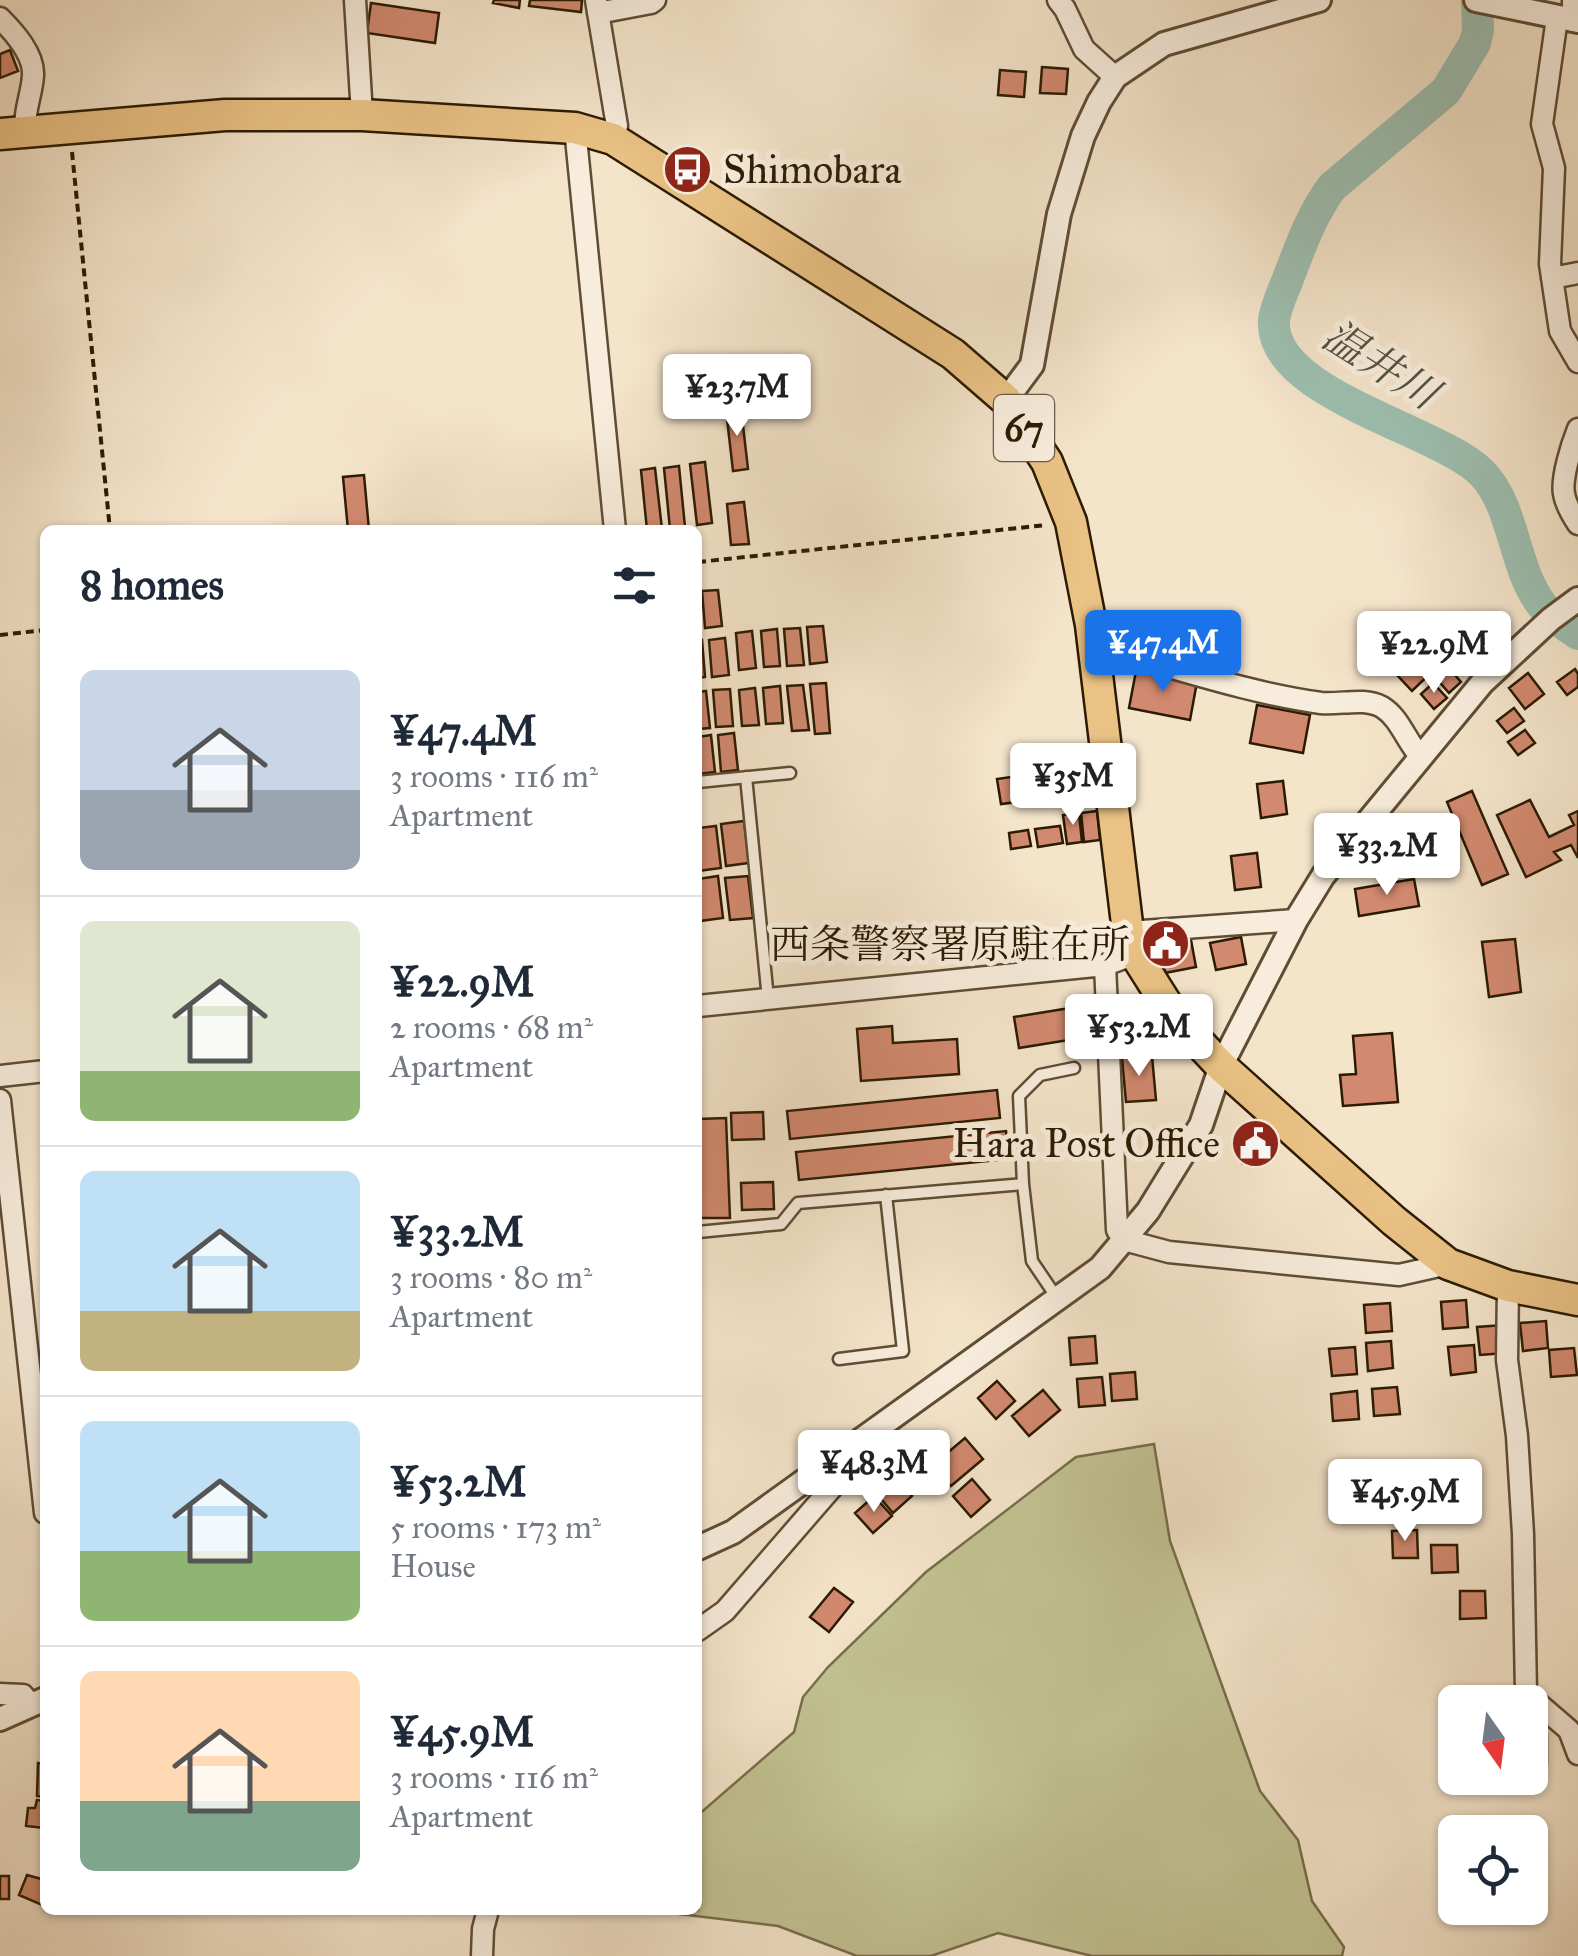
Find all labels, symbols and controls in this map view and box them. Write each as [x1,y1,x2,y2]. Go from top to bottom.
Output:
bus stop icon: Shimobara [662,143,714,195]
place label: Shimobara [723,145,901,194]
water label: 温井川 [1313,309,1451,422]
pin: ¥23.7M [656,354,818,439]
text: ¥23.7M [685,367,789,406]
road number: 67 [994,395,1054,461]
icon: filters [607,558,662,613]
text: 8 homes [80,559,224,611]
pin: ¥47.4M [1082,610,1244,695]
pin: ¥22.9M [1353,611,1515,696]
text: ¥47.4M [1107,623,1219,662]
text: ¥22.9M [1379,624,1489,663]
text: ¥47.4M [390,705,537,757]
icon: home [160,710,280,830]
pin: ¥35M [1014,743,1132,828]
text: ¥35M [1032,756,1114,795]
text: 3 rooms · 116 m² [390,757,598,796]
text: Apartment [390,796,533,835]
pin: ¥33.2M [1306,813,1468,898]
text: ¥33.2M [1336,826,1438,865]
public building icon: 西条警察署原駐在所 [1139,918,1191,970]
place label: 西条警察署原駐在所 [770,920,1130,969]
text: ¥22.9M [390,956,534,1008]
icon: home [160,961,280,1081]
pin: ¥53.2M [1058,994,1220,1079]
text: ¥53.2M [1087,1007,1191,1046]
text: 2 rooms · 68 m² [390,1008,593,1047]
text: Apartment [390,1047,533,1086]
public building icon: Hara Post Office [1229,1117,1281,1169]
place label: Hara Post Office [953,1119,1220,1168]
text: ¥33.2M [390,1206,524,1258]
icon: home [160,1211,280,1331]
text: 3 rooms · 80 m² [390,1258,592,1297]
text: Apartment [390,1297,533,1336]
pin: ¥48.3M [793,1430,955,1515]
text: ¥48.3M [820,1443,928,1482]
text: ¥53.2M [390,1456,527,1508]
pin: ¥45.9M [1324,1459,1486,1544]
icon: home [160,1461,280,1581]
text: ¥45.9M [1350,1472,1460,1511]
text: 5 rooms · 173 m² [390,1508,601,1547]
text: House [390,1547,476,1586]
north arrow [1438,1685,1548,1795]
map controls [1438,1685,1548,1925]
text: ¥45.9M [390,1706,534,1758]
icon: home [160,1711,280,1831]
text: 3 rooms · 116 m² [390,1758,598,1797]
text: Apartment [390,1797,533,1836]
button: locate [1438,1815,1548,1925]

